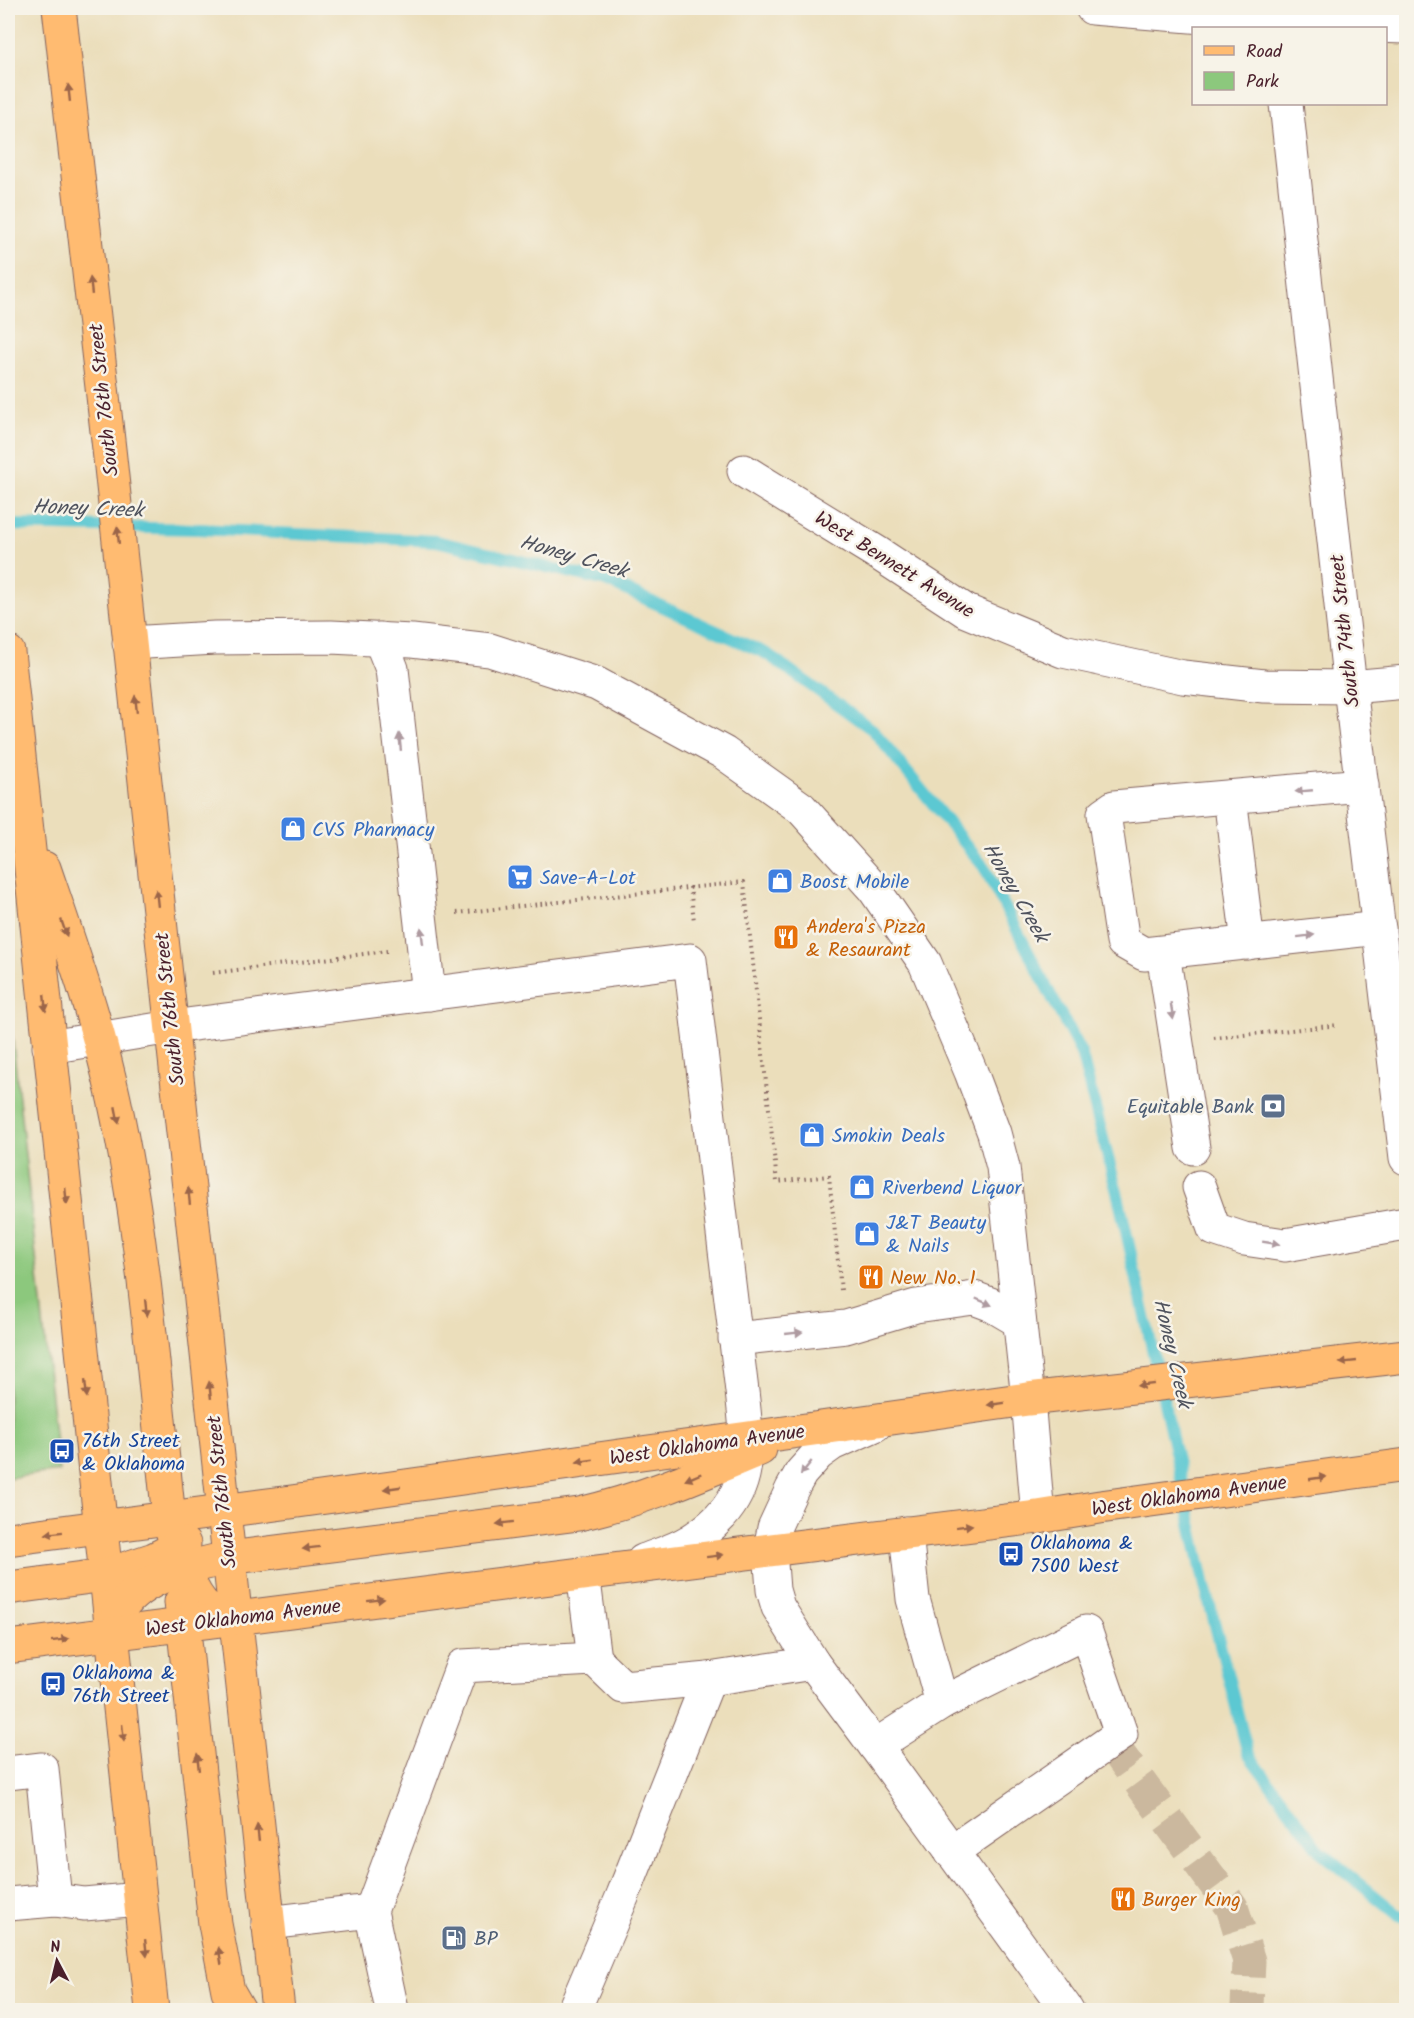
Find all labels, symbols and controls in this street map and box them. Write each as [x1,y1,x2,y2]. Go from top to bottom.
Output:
legend [1192,27,1387,105]
text: Road [1246,38,1283,67]
text: Park [1246,68,1279,97]
one-way arrow [64,83,73,102]
one-way arrow [86,277,95,296]
street label: South 76th Street [81,322,129,478]
water label: Honey Creek [32,491,147,528]
street label: West Bennett Avenue [808,504,980,628]
one-way arrow [113,526,123,545]
water label: Honey Creek [516,526,634,589]
street label: South 74th Street [1322,553,1370,709]
one-way arrow [131,694,141,713]
one-way arrow [396,732,405,751]
one-way arrow [1294,786,1313,795]
shop icon: CVS Pharmacy [278,814,308,844]
place label: CVS Pharmacy [312,815,435,847]
water label: Honey Creek [973,837,1058,952]
supermarket icon: Save-A-Lot [505,862,535,892]
place label: Save-A-Lot [540,863,636,895]
shop icon: Boost Mobile [765,866,795,896]
place label: Boost Mobile [800,867,909,899]
one-way arrow [152,888,162,907]
place label: Andera's Pizza & Resaurant [806,912,926,967]
one-way arrow [60,919,69,937]
restaurant icon: Andera's Pizza & Resaurant [771,922,801,952]
one-way arrow [417,926,427,945]
street label: South 76th Street [147,931,195,1087]
one-way arrow [1296,932,1315,941]
one-way arrow [40,993,50,1012]
one-way arrow [1167,1001,1176,1020]
bank icon: Equitable Bank [1258,1091,1288,1121]
place label: Equitable Bank [1127,1092,1255,1124]
one-way arrow [113,1106,122,1125]
shop icon: Smokin Deals [797,1120,827,1150]
place label: Smokin Deals [832,1121,946,1153]
shop icon: Riverbend Liquor [847,1172,877,1202]
place label: Riverbend Liquor [882,1173,1022,1205]
one-way arrow [61,1186,70,1205]
one-way arrow [184,1187,194,1206]
place label: J&T Beauty & Nails [886,1208,987,1263]
shop icon: J&T Beauty & Nails [852,1219,882,1249]
one-way arrow [1261,1239,1280,1248]
restaurant icon: New No. 1 [856,1262,886,1292]
place label: New No. 1 [890,1263,976,1295]
water label: Honey Creek [1143,1296,1201,1414]
one-way arrow [975,1297,993,1307]
one-way arrow [141,1298,151,1317]
one-way arrow [784,1328,803,1338]
one-way arrow [1339,1358,1358,1367]
one-way arrow [81,1380,91,1399]
one-way arrow [205,1380,215,1399]
one-way arrow [1136,1381,1155,1390]
one-way arrow [986,1399,1005,1408]
street label: South 76th Street [199,1414,247,1570]
street label: West Oklahoma Avenue [608,1416,807,1476]
place label: 76th Street & Oklahoma [82,1426,185,1481]
bus stop icon: 76th Street & Oklahoma [47,1436,77,1466]
one-way arrow [576,1457,595,1466]
one-way arrow [800,1461,812,1476]
street label: West Oklahoma Avenue [1090,1467,1289,1527]
one-way arrow [684,1472,702,1482]
one-way arrow [1308,1473,1327,1482]
one-way arrow [382,1483,401,1492]
one-way arrow [495,1518,514,1528]
one-way arrow [955,1521,974,1531]
one-way arrow [45,1528,64,1538]
place label: Oklahoma & 7500 West [1030,1528,1133,1583]
bus stop icon: Oklahoma & 7500 West [996,1539,1026,1569]
one-way arrow [302,1543,321,1552]
one-way arrow [706,1552,725,1561]
street label: West Oklahoma Avenue [144,1591,343,1647]
one-way arrow [367,1595,386,1604]
one-way arrow [51,1636,70,1645]
place label: Oklahoma & 76th Street [72,1658,175,1713]
bus stop icon: Oklahoma & 76th Street [38,1669,68,1699]
one-way arrow [118,1724,128,1743]
one-way arrow [193,1753,203,1772]
one-way arrow [253,1824,263,1843]
restaurant icon: Burger King [1108,1884,1138,1914]
place label: Burger King [1142,1885,1241,1917]
fuel station icon: BP [439,1923,469,1953]
place label: BP [474,1924,499,1956]
north arrow [27,1931,87,1991]
text: N [49,1935,62,1961]
one-way arrow [141,1938,150,1957]
one-way arrow [216,1947,225,1966]

